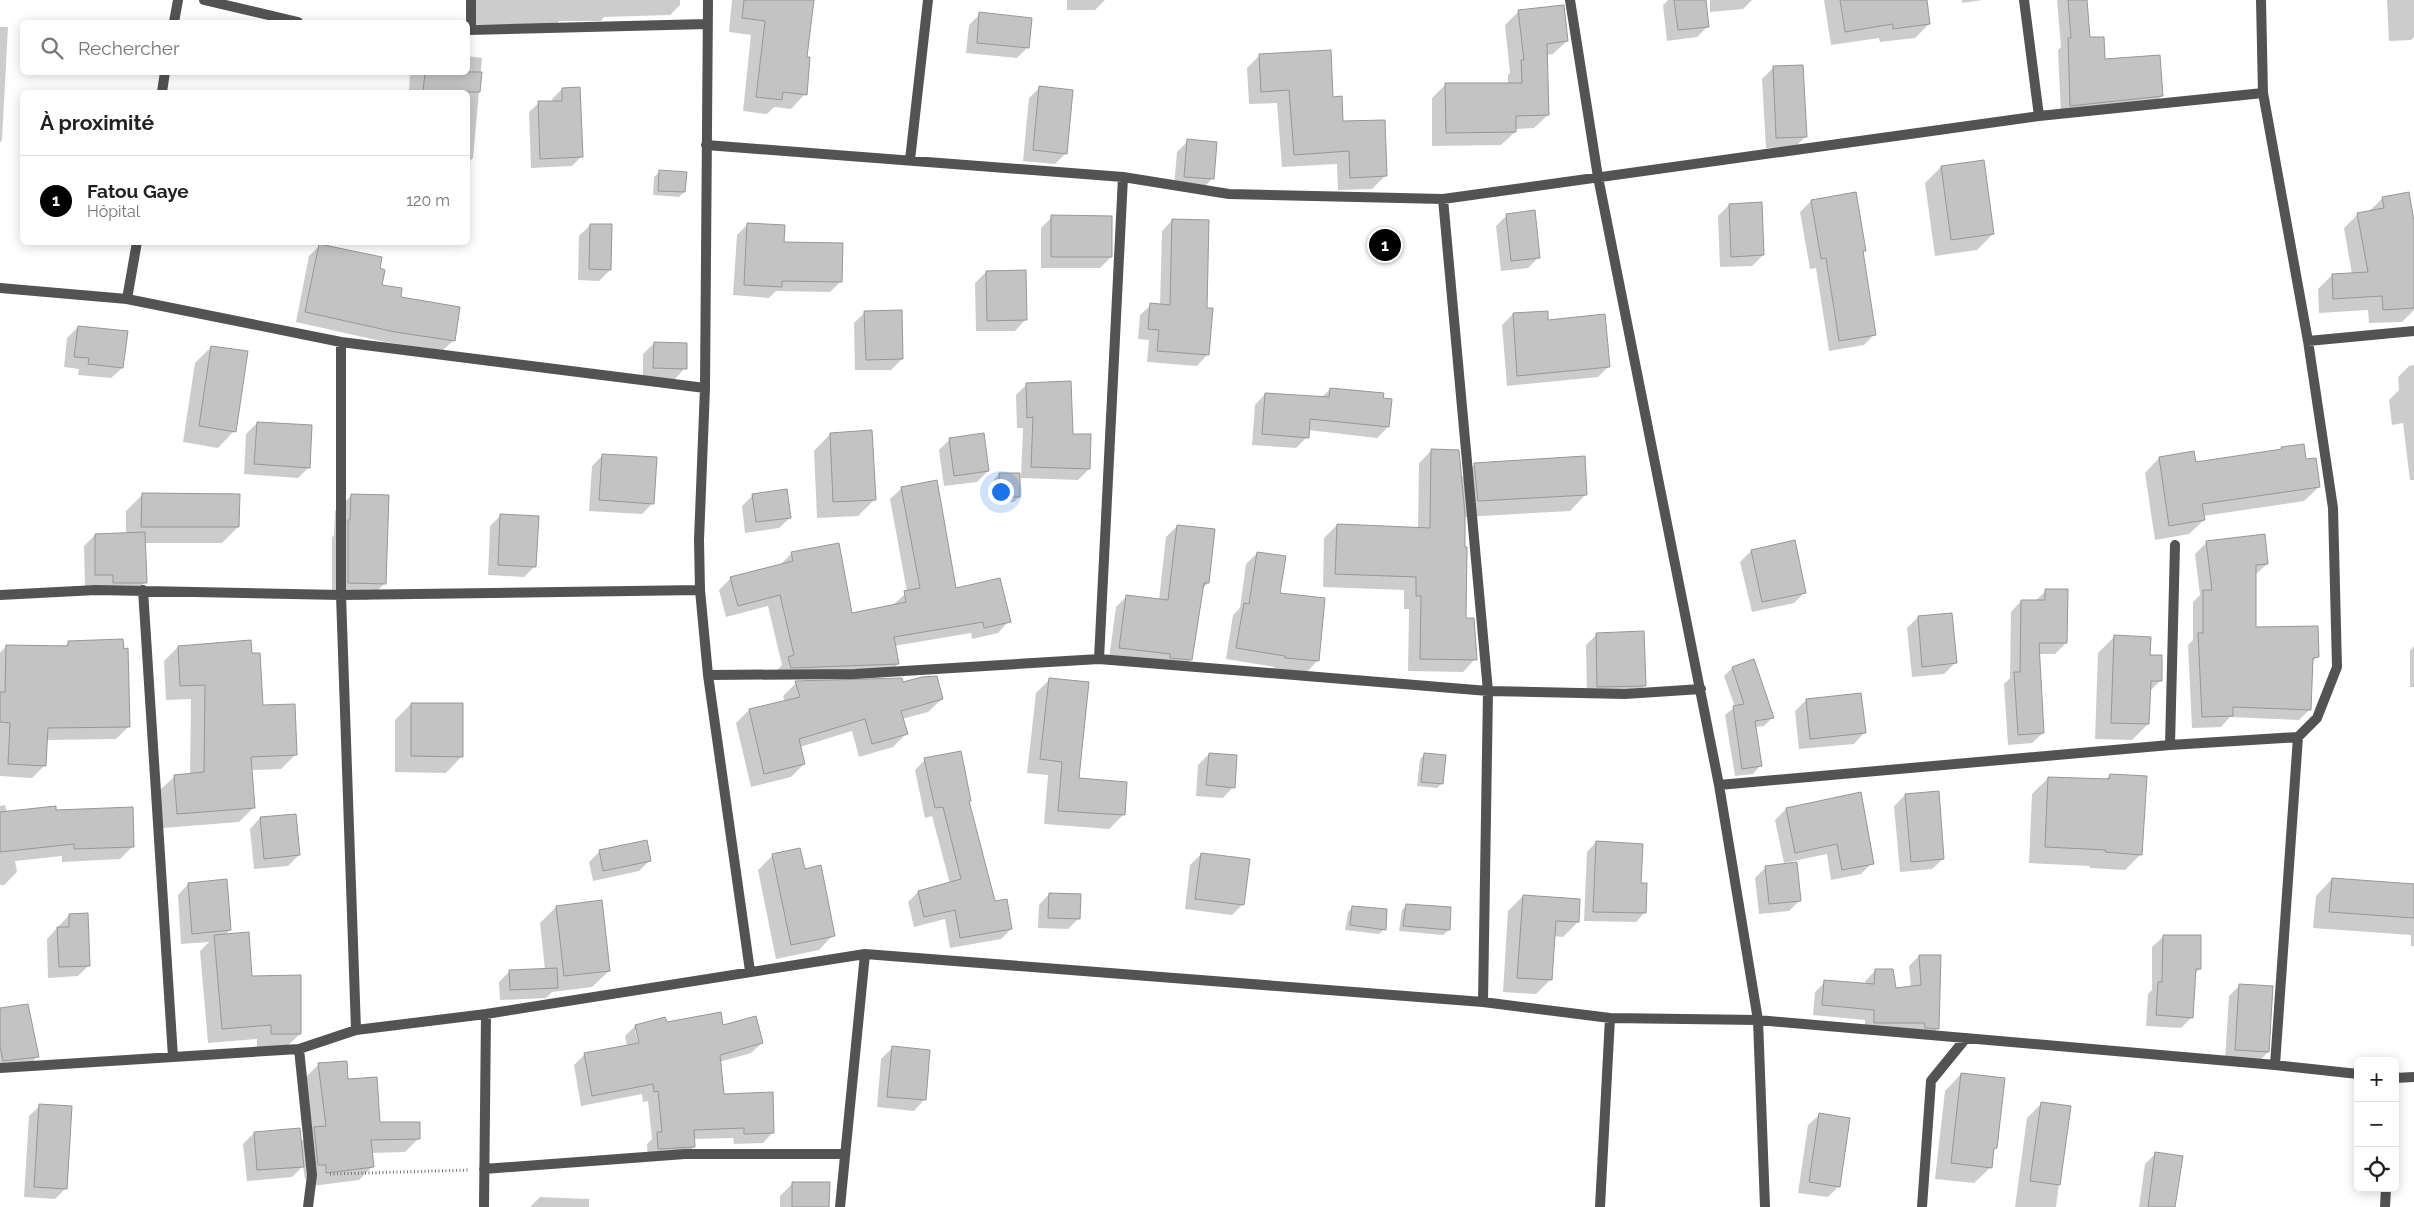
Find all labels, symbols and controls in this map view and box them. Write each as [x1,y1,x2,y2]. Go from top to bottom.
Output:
search box [20,20,470,75]
icon: search [38,34,66,62]
text: Rechercher [78,37,180,59]
text: À proximité [40,110,154,135]
text: Fatou Gaye [87,180,189,202]
text: 1 [52,191,60,210]
text: 120 m [406,191,450,210]
text: Hôpital [87,202,140,221]
pin: 1 [1369,226,1401,264]
your location [988,479,1014,505]
map controls [2354,1057,2399,1192]
button: + [2354,1057,2399,1102]
button: − [2354,1102,2399,1147]
button: locate [2354,1147,2399,1192]

